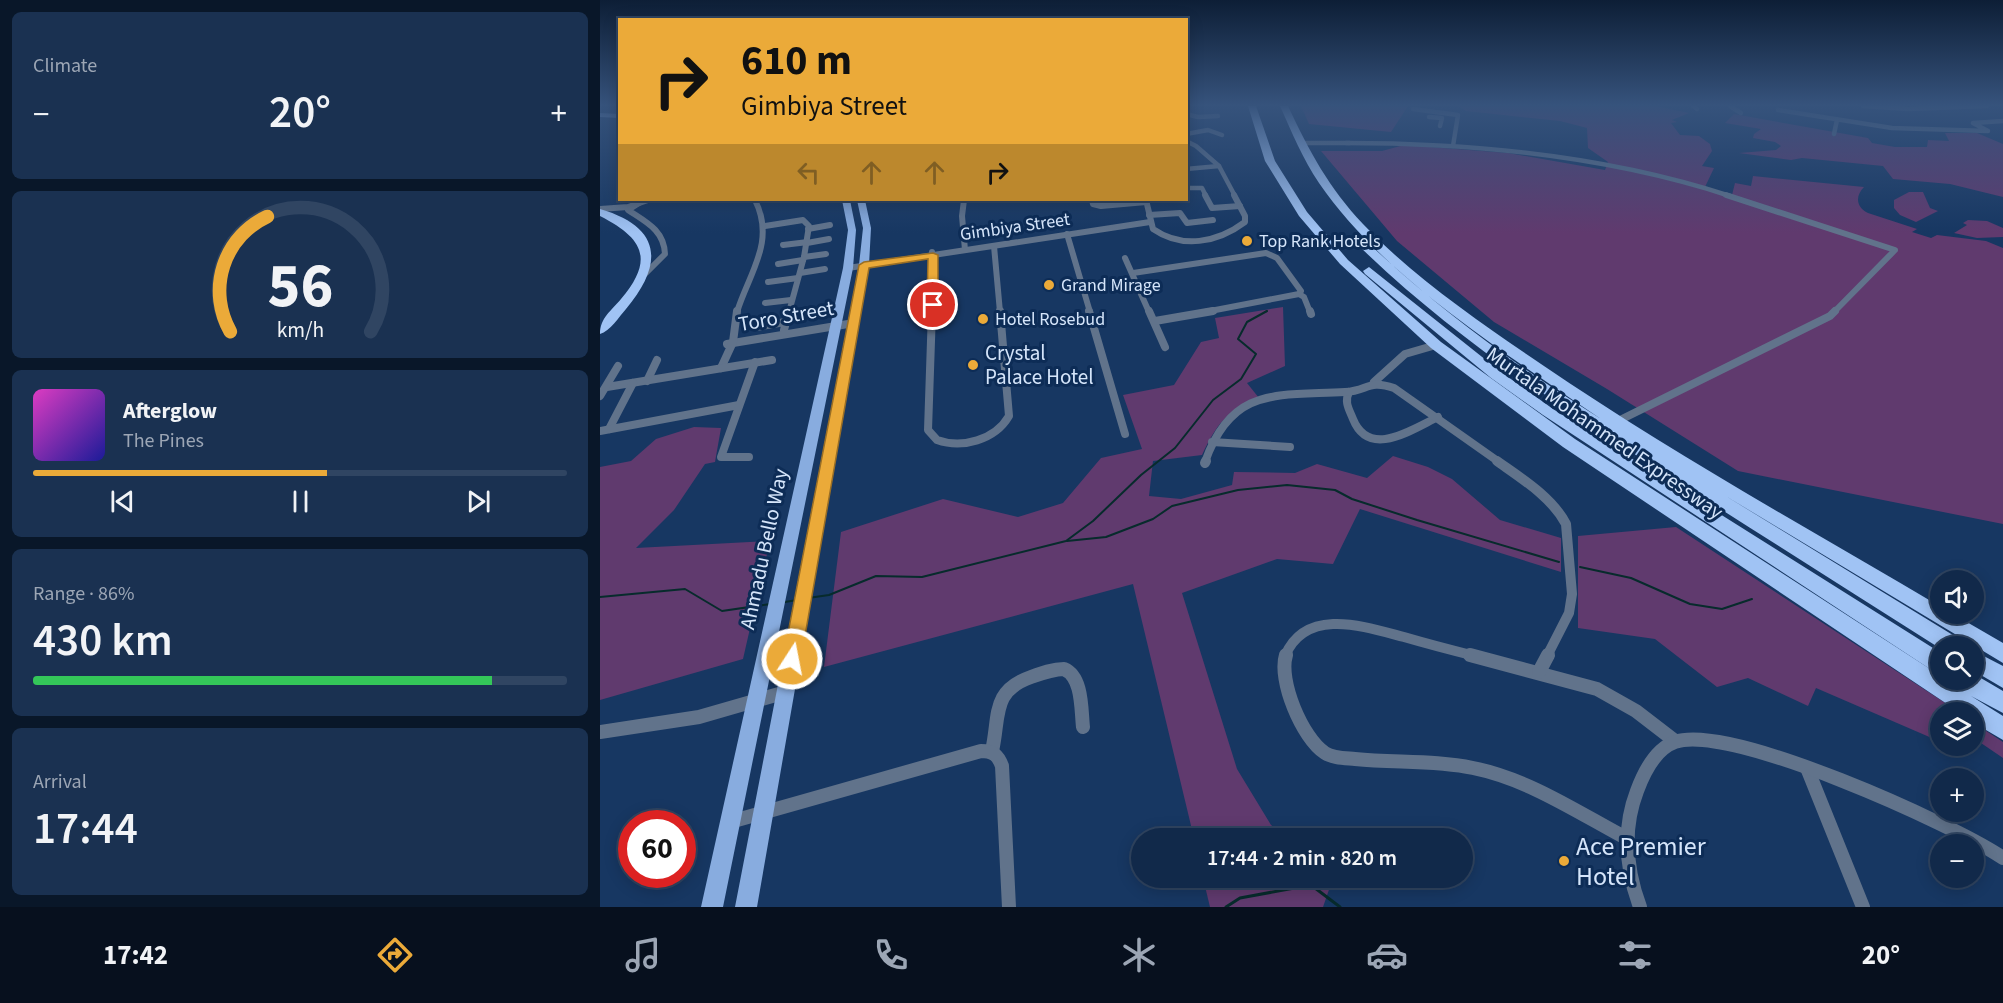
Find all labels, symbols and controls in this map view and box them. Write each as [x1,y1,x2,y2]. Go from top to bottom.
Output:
text: 610 m [741,31,852,91]
icon: right [642,42,720,120]
text: Climate [33,52,97,80]
text: 20° [269,81,331,145]
text: Gimbiya Street [741,87,907,126]
text: − [33,91,49,138]
text: + [551,91,567,138]
icon: left [792,156,825,189]
icon: ahead [855,156,888,189]
icon: ahead [918,156,951,189]
icon: right [981,156,1014,189]
street label: Gimbiya Street [958,207,1072,247]
place label: Top Rank Hotels [1259,229,1381,254]
marker: Top Rank Hotels [1240,234,1254,248]
text: 56 [267,242,333,331]
place label: Grand Mirage [1061,273,1161,298]
marker: Grand Mirage [1042,278,1056,292]
pin [907,279,958,330]
icon: arrive [916,288,949,321]
street label: Toro Street [736,293,836,339]
place label: Hotel Rosebud [995,307,1105,332]
marker: Hotel Rosebud [976,312,990,326]
text: km/h [276,315,324,346]
place label: Crystal Palace Hotel [985,338,1094,392]
street label: Murtala Mohammed Expressway [1481,340,1730,527]
marker: Crystal Palace Hotel [966,358,980,372]
text: Afterglow [123,395,217,427]
text: The Pines [123,427,204,455]
street label: Ahmadu Bello Way [732,466,796,632]
icon: previous [106,485,139,518]
icon: pause [284,485,317,518]
icon: next [462,485,495,518]
map controls [1930,570,1984,888]
button: sound [1930,570,1984,624]
text: Range · 86% [33,580,134,608]
text: 430 km [33,609,173,673]
position arrow [760,627,824,691]
button: search [1930,636,1984,690]
button: layers [1930,702,1984,756]
text: Arrival [33,768,87,796]
button: + [1930,768,1984,822]
text: 17:44 [33,797,138,861]
speed limit sign: 60 [618,810,696,888]
place label: Ace Premier Hotel [1576,828,1707,895]
button: − [1930,834,1984,888]
text: 17:44 · 2 min · 820 m [1207,842,1397,874]
marker: Ace Premier Hotel [1557,854,1571,868]
icon: directions [374,934,416,976]
icon: music [622,934,664,976]
icon: phone [870,934,912,976]
icon: climate [1118,934,1160,976]
icon: car [1366,934,1408,976]
icon: filters [1614,934,1656,976]
text: 17:42 [103,936,168,975]
text: 20° [1862,936,1900,975]

